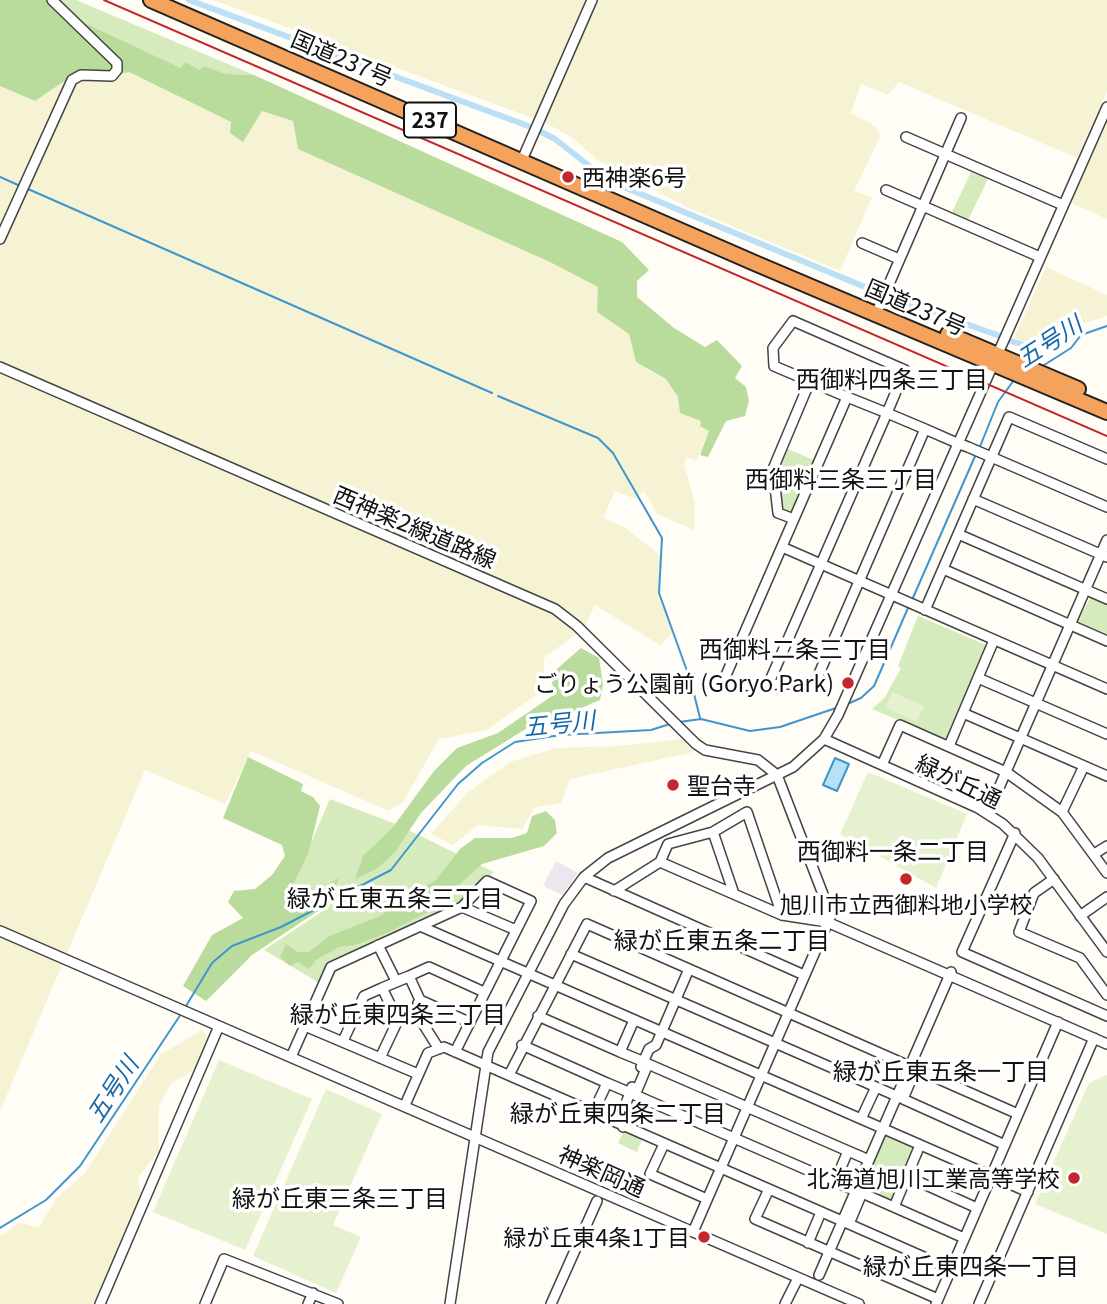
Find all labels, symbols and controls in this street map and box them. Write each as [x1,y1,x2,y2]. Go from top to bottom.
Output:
street label: 国道237号 [287,24,397,92]
road number: 237 [404,102,456,138]
place label: 西神楽6号 [582,163,687,191]
marker: 西神楽6号 [560,169,576,185]
street label: 国道237号 [861,273,971,341]
water label: 五号川 [1011,309,1087,373]
district label: 西御料四条三丁目 [796,365,988,393]
district label: 西御料三条三丁目 [745,465,937,493]
street label: 西神楽2線道路線 [330,480,500,574]
district label: 西御料二条三丁目 [699,635,891,663]
place label: ごりょう公園前 (Goryo Park) [534,669,834,697]
marker: ごりょう公園前 (Goryo Park) [840,675,856,691]
water label: 五号川 [522,705,596,741]
street label: 緑が丘通 [912,748,1006,814]
place label: 聖台寺 [687,771,756,799]
marker: 聖台寺 [665,777,681,793]
district label: 西御料一条二丁目 [797,837,989,865]
marker: 旭川市立西御料地小学校 [898,871,914,887]
district label: 緑が丘東五条三丁目 [287,884,503,912]
place label: 旭川市立西御料地小学校 [780,890,1032,918]
district label: 緑が丘東五条二丁目 [614,926,830,954]
district label: 緑が丘東四条三丁目 [290,1000,506,1028]
water label: 五号川 [80,1051,144,1127]
district label: 緑が丘東五条一丁目 [833,1057,1049,1085]
district label: 緑が丘東四条二丁目 [510,1099,726,1127]
street label: 神楽岡通 [554,1140,650,1202]
place label: 北海道旭川工業高等学校 [807,1164,1060,1192]
marker: 北海道旭川工業高等学校 [1066,1170,1082,1186]
district label: 緑が丘東三条三丁目 [232,1184,448,1212]
place label: 緑が丘東4条1丁目 [503,1223,690,1251]
marker: 緑が丘東4条1丁目 [696,1229,712,1245]
district label: 緑が丘東四条一丁目 [863,1252,1079,1280]

